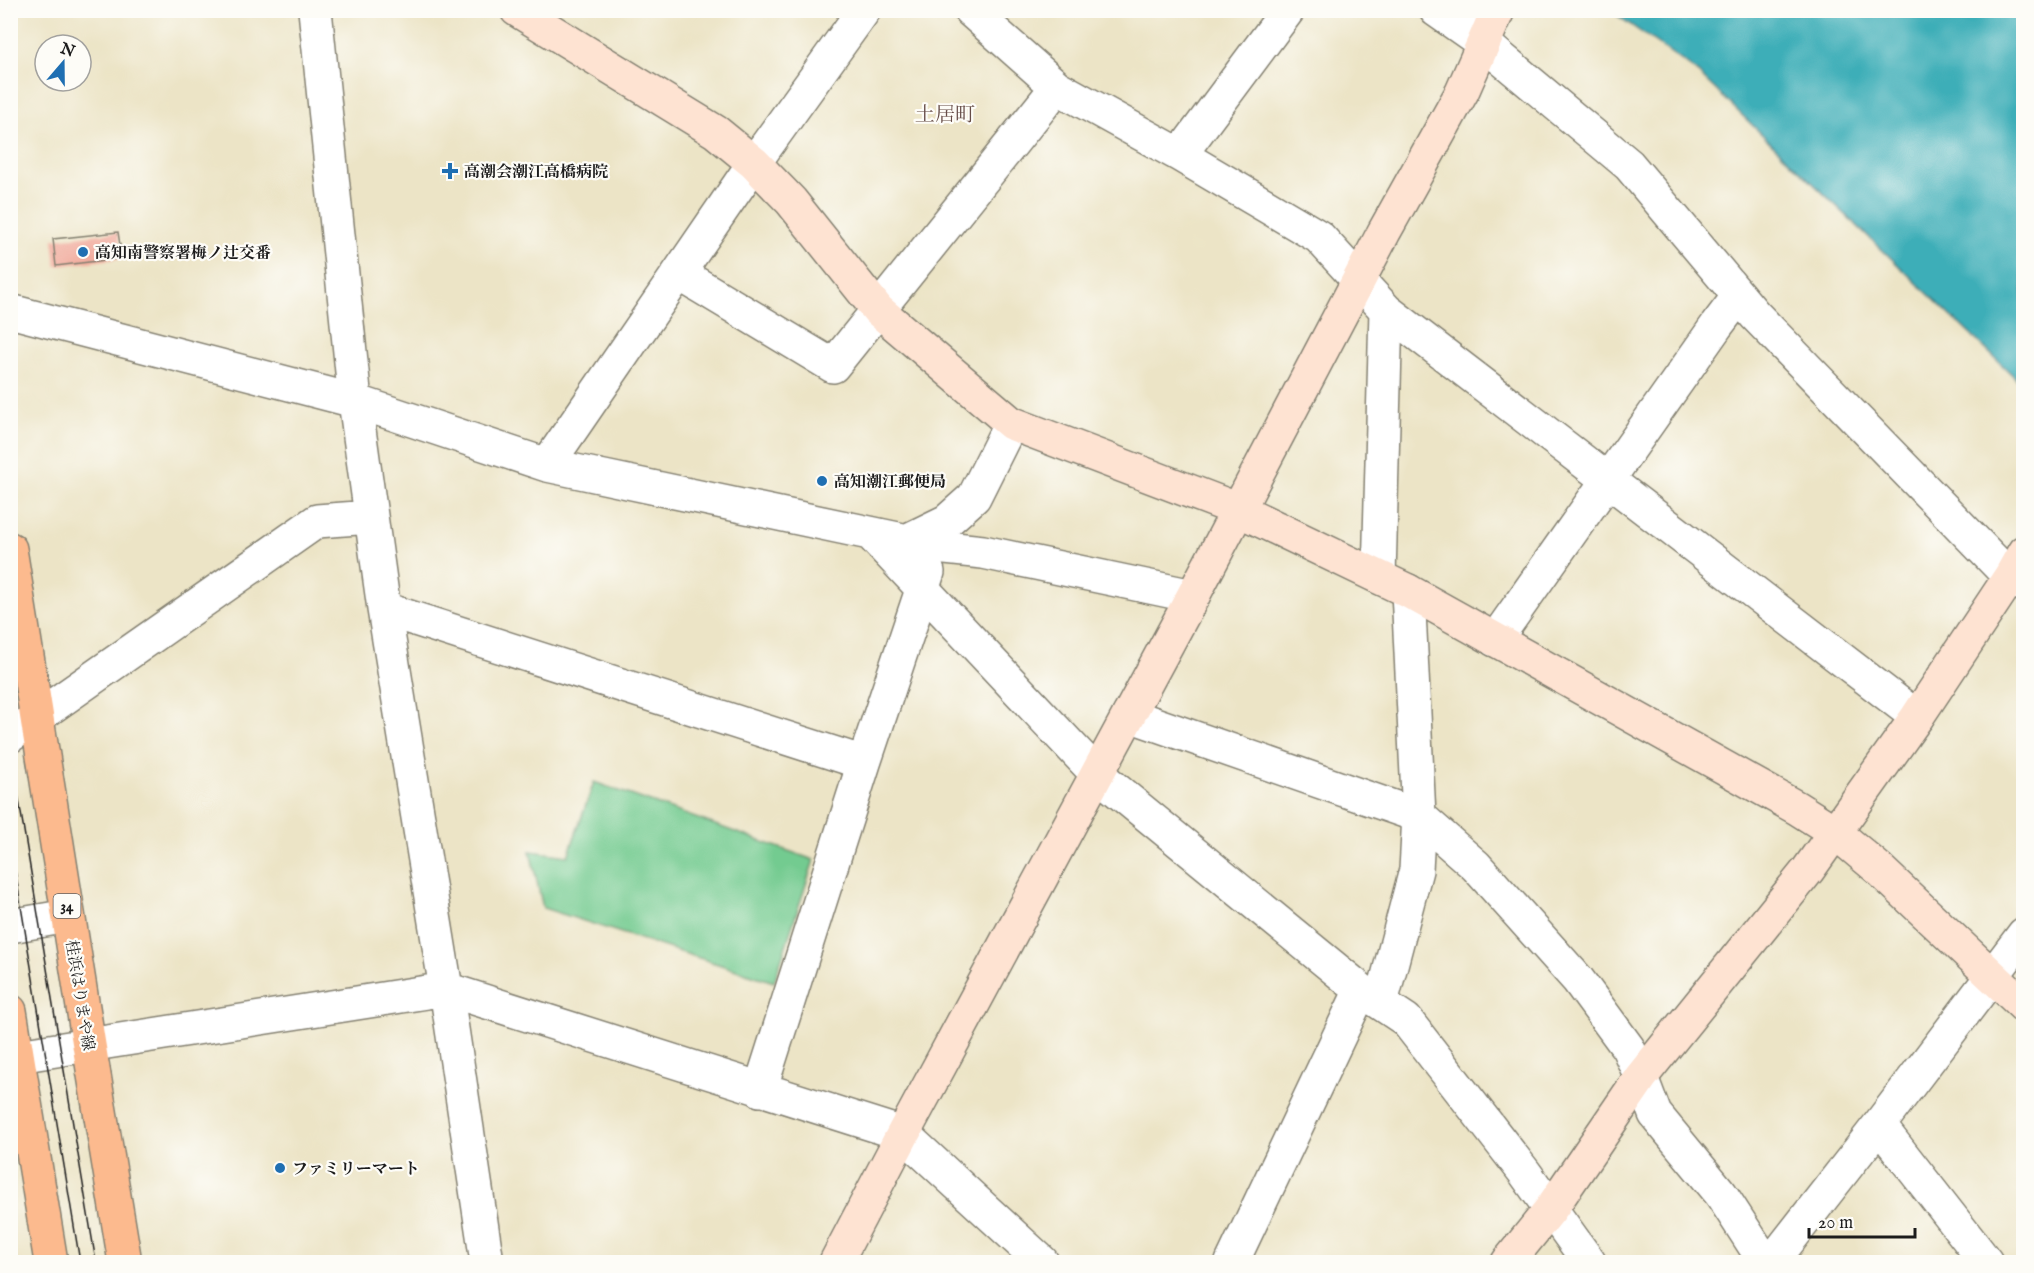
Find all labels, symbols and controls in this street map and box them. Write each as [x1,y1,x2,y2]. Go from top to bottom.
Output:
north arrow [33,33,93,93]
text: N [57,39,78,63]
district label: 土居町 [915,103,975,128]
marker: 高潮会潮江高橋病院 [441,162,459,180]
place label: 高潮会潮江高橋病院 [464,163,608,183]
place label: 高知南警察署梅ノ辻交番 [95,244,271,264]
marker: 高知南警察署梅ノ辻交番 [76,245,90,259]
place label: 高知潮江郵便局 [834,473,946,493]
marker: 高知潮江郵便局 [815,474,829,488]
road number: 34 [54,894,80,918]
street label: 桂浜はりまや線 [60,938,98,1052]
place label: ファミリーマート [292,1160,420,1180]
marker: ファミリーマート [273,1161,287,1175]
scale bar [1809,1201,1916,1239]
text: 20 m [1818,1212,1853,1235]

